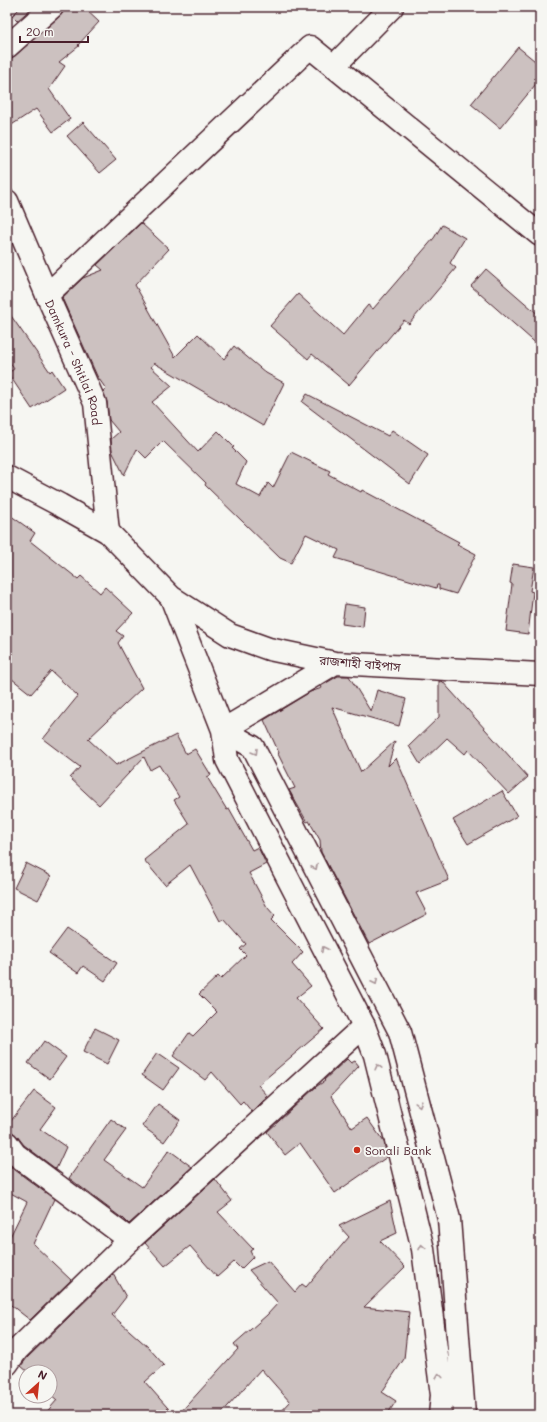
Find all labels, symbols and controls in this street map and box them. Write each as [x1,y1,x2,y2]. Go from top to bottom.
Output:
scale bar [20,18,88,44]
text: 20 m [26,23,54,39]
street label: Damkura - Shitlai Road [42,297,105,426]
street label: রাজশাহী বাইপাস [318,651,402,675]
one-way arrow [250,748,257,755]
one-way arrow [310,863,318,870]
one-way arrow [321,946,329,953]
one-way arrow [370,978,378,986]
one-way arrow [374,1064,383,1071]
one-way arrow [414,1100,423,1107]
place label: Sonali Bank [365,1142,431,1158]
marker: Sonali Bank [352,1145,362,1155]
one-way arrow [418,1244,427,1251]
north arrow [18,1364,58,1404]
text: N [36,1366,50,1383]
one-way arrow [435,1373,444,1379]

